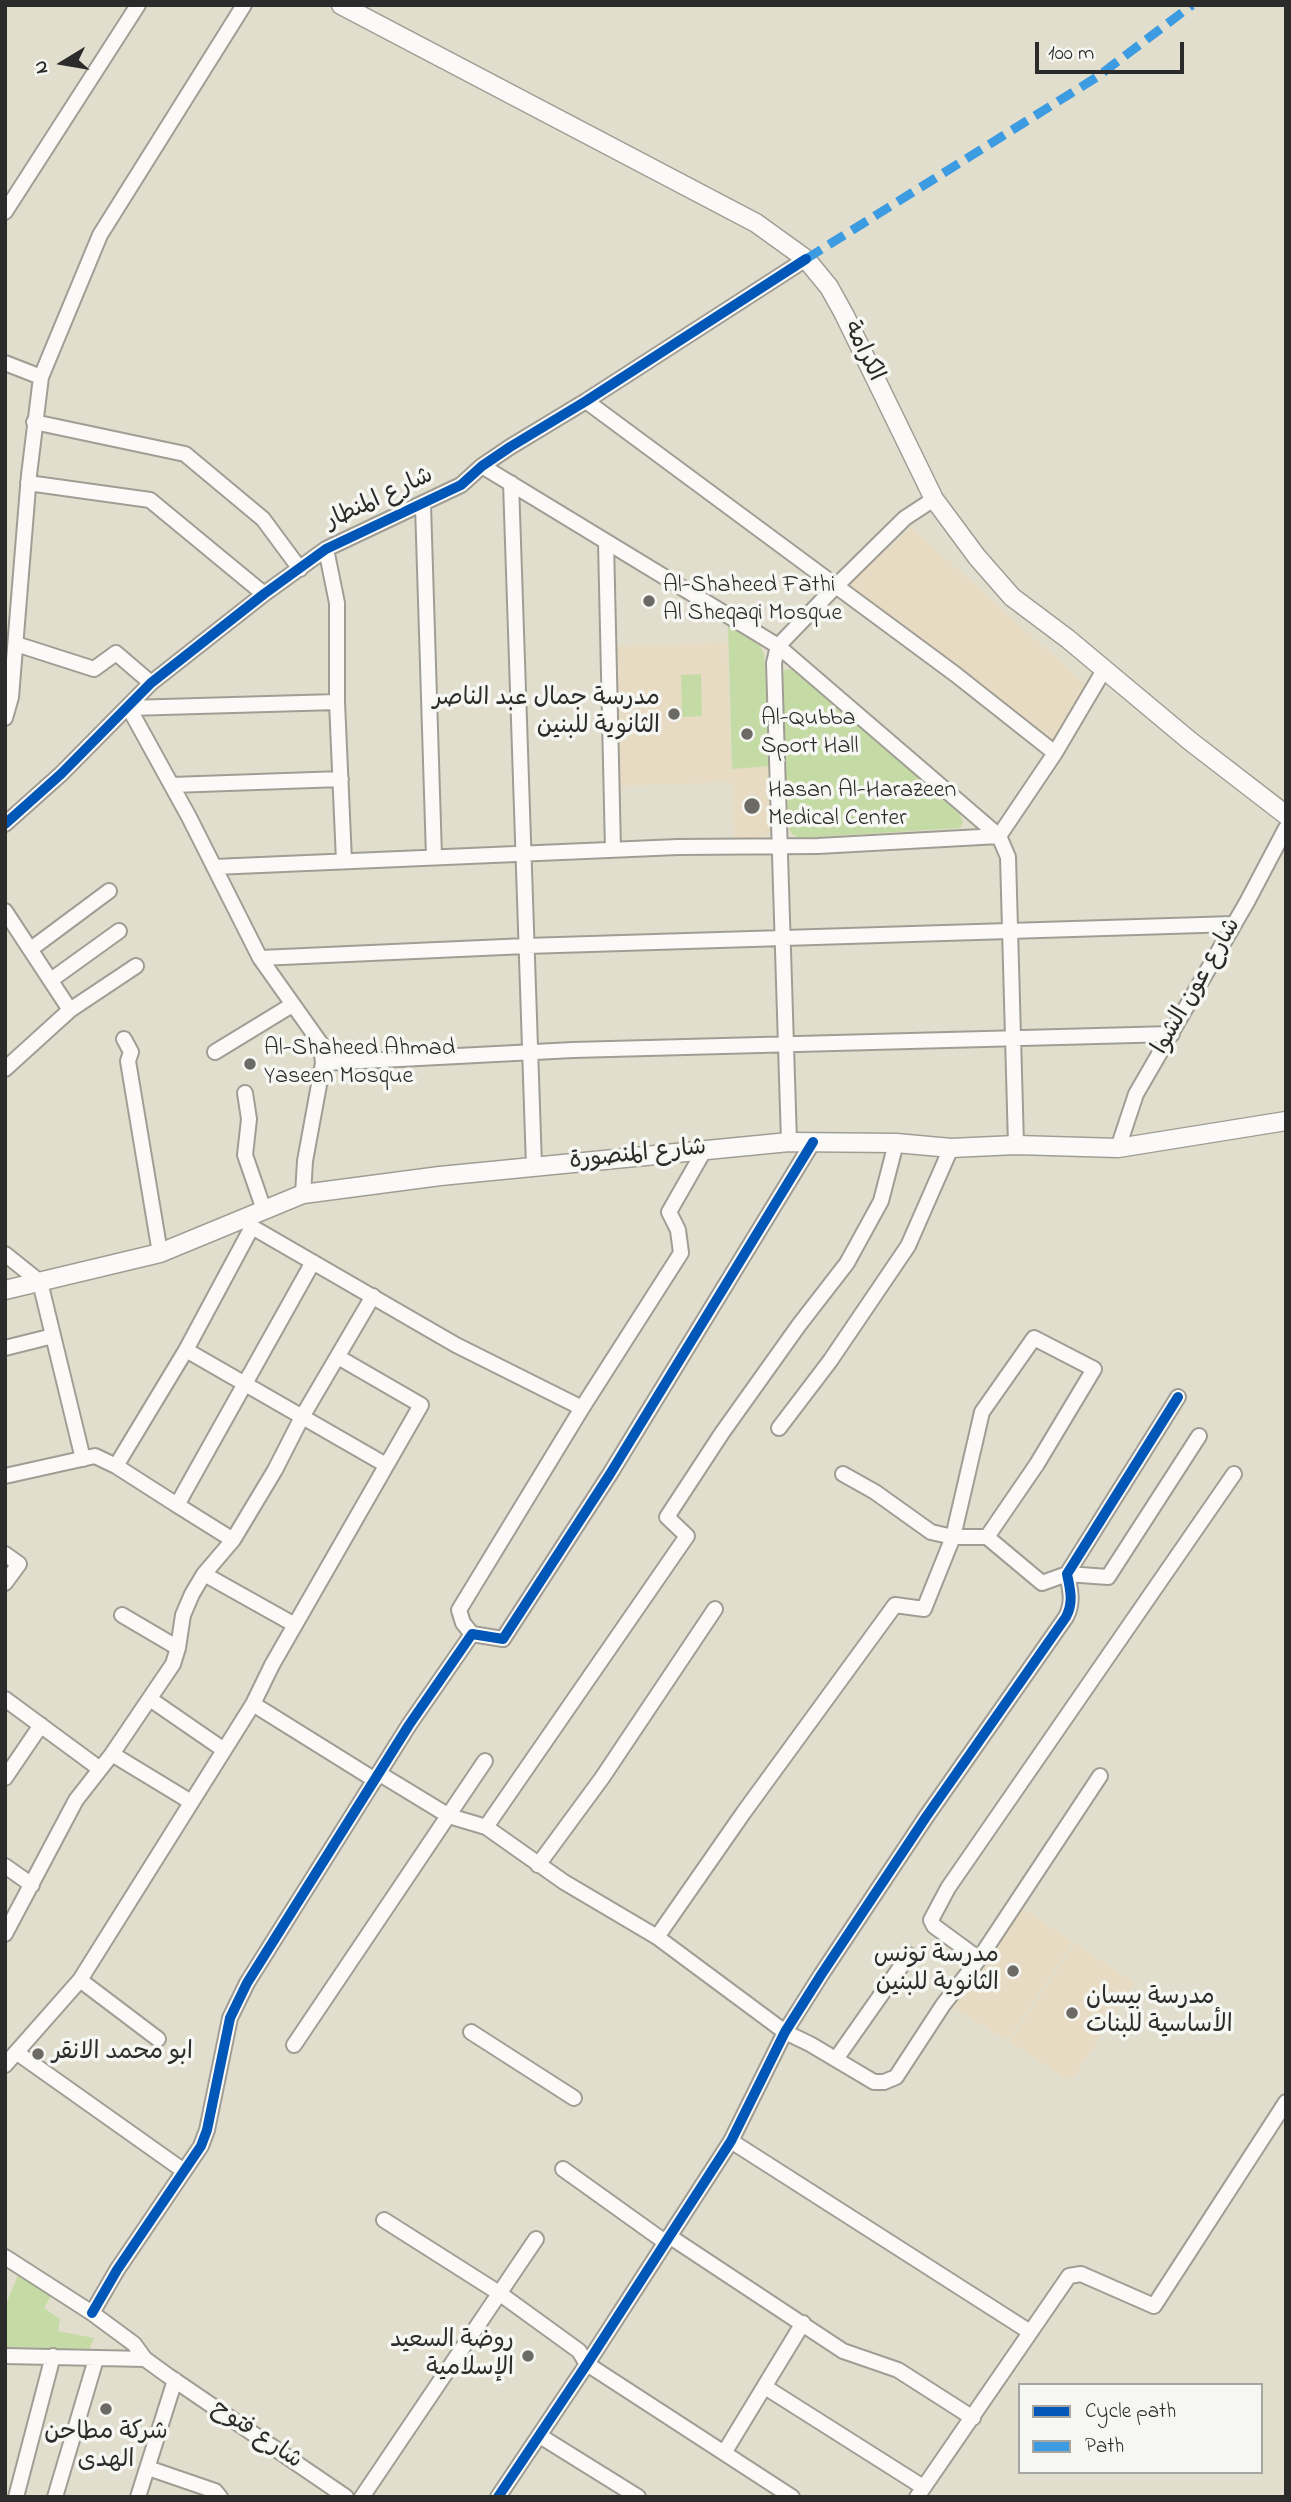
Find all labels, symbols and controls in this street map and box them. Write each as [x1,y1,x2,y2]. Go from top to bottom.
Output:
north arrow [28,28,98,98]
scale bar [1039,28,1188,72]
text: 100 m [1048,39,1094,69]
text: N [27,58,56,76]
street label: الكرامة [835,317,889,387]
street label: شارع المنطار [322,463,438,537]
place label: Al-Shaheed Fathi Al Sheqaqi Mosque [663,573,842,629]
marker: Al-Shaheed Fathi Al Sheqaqi Mosque [641,593,657,609]
place label: مدرسة جمال عبد الناصر الثانوية للبنين [433,686,660,742]
marker: مدرسة جمال عبد الناصر الثانوية للبنين [666,706,682,722]
place label: Al-Qubba Sport Hall [761,706,858,762]
marker: Al-Qubba Sport Hall [739,726,755,742]
place label: Hasan Al-Harazeen Medical Center [768,778,956,834]
marker: Hasan Al-Harazeen Medical Center [742,796,762,816]
street label: شارع عون الشوا [1147,914,1249,1060]
place label: Al-Shaheed Ahmad Yaseen Mosque [264,1036,455,1092]
marker: Al-Shaheed Ahmad Yaseen Mosque [242,1056,258,1072]
street label: شارع المنصورة [568,1134,708,1178]
place label: مدرسة تونس الثانوية للبنين [874,1943,999,1999]
marker: مدرسة تونس الثانوية للبنين [1005,1963,1021,1979]
place label: مدرسة بيسان الأساسية للبنات [1086,1985,1233,2041]
marker: مدرسة بيسان الأساسية للبنات [1064,2005,1080,2021]
place label: ابو محمد الانقر [52,2040,193,2068]
marker: ابو محمد الانقر [30,2046,46,2062]
place label: روضة السعيد الإسلامية [390,2328,514,2384]
marker: روضة السعيد الإسلامية [520,2348,536,2364]
legend [1018,2383,1263,2474]
street label: شارع فتوح [205,2395,307,2477]
text: Cycle path [1085,2397,1176,2427]
marker: شركة مطاحن الهدى [98,2401,114,2417]
place label: شركة مطاحن الهدى [44,2420,168,2476]
text: Path [1085,2432,1124,2462]

